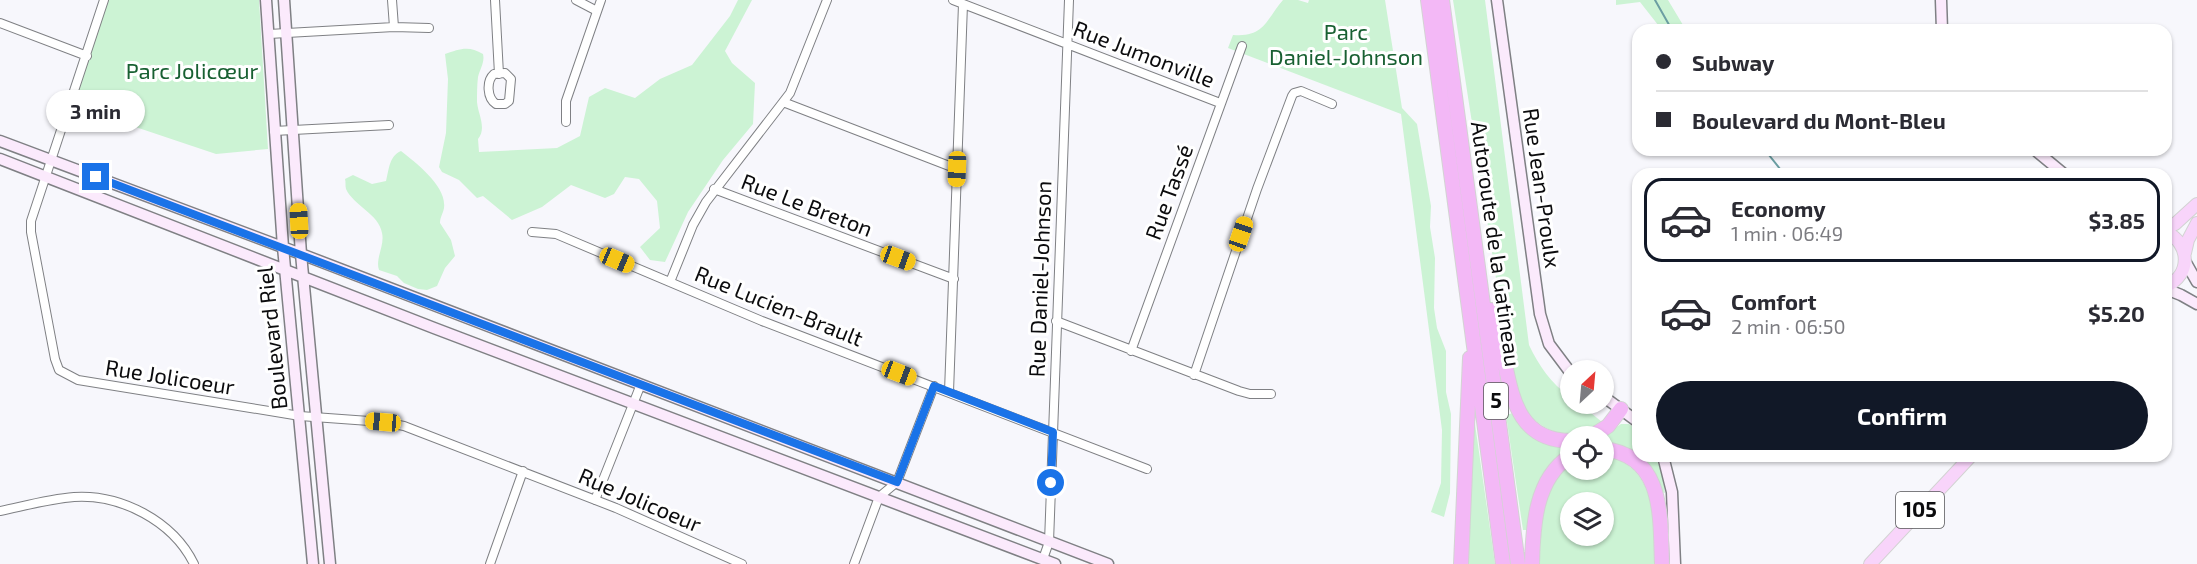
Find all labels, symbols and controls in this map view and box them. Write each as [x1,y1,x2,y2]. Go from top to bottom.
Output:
street label: Rue Jumonville [1070,14,1219,92]
park label: Parc Daniel-Johnson [1269,18,1423,69]
text: Subway [1692,49,1774,75]
park label: Parc Jolicœur [126,57,258,83]
callout: 3 min [46,90,146,132]
text: 3 min [70,99,121,123]
street label: Rue Jean-Proulx [1519,106,1567,270]
text: Boulevard du Mont-Bleu [1692,107,1946,133]
street label: Autoroute de la Gatineau [1467,119,1527,368]
street label: Rue Tassé [1139,141,1197,243]
car [947,151,967,187]
route end [82,163,109,190]
street label: Rue Le Breton [738,167,877,241]
street label: Rue Daniel-Johnson [1023,180,1055,378]
icon: car [1659,193,1713,247]
text: Economy [1731,195,1826,221]
car [289,203,309,239]
text: $3.85 [2089,207,2145,233]
car [1227,214,1255,254]
text: 1 min · 06:49 [1731,221,1843,245]
car [878,243,918,273]
car [597,245,637,275]
street label: Rue Lucien-Brault [691,259,867,351]
street label: Boulevard Riel [250,265,291,411]
icon: car [1659,286,1713,340]
text: Comfort [1731,288,1816,314]
text: $5.20 [2088,300,2145,326]
text: 2 min · 06:50 [1731,314,1845,338]
street label: Rue Jolicoeur [104,353,237,399]
car [879,358,919,388]
north arrow [1560,360,1614,414]
map controls [1560,360,1614,546]
button: Confirm [1656,381,2148,450]
road number: 5 [1484,383,1508,419]
car [364,411,402,433]
button: locate [1560,426,1614,480]
street label: Rue Jolicoeur [575,462,706,537]
route start [1037,469,1064,496]
button: layers [1560,492,1614,546]
road number: 105 [1896,492,1944,528]

